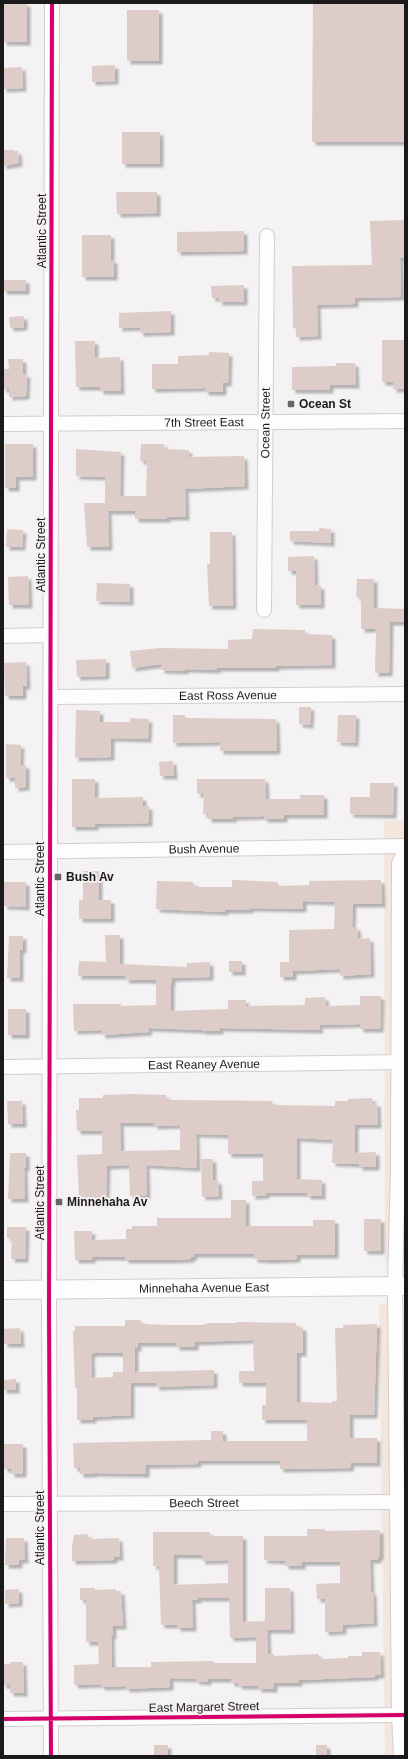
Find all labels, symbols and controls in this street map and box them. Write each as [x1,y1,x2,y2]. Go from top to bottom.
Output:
street label: Atlantic Street [35,193,49,268]
street label: Ocean Street [258,387,273,458]
place label: Ocean St [299,397,351,411]
marker: Ocean St [286,399,296,409]
street label: 7th Street East [164,415,244,430]
street label: Atlantic Street [34,517,48,592]
street label: East Ross Avenue [179,688,277,703]
street label: Atlantic Street [33,841,47,916]
street label: Bush Avenue [169,841,240,857]
place label: Bush Av [66,870,114,884]
marker: Bush Av [53,872,63,882]
street label: East Reaney Avenue [148,1057,260,1072]
street label: Atlantic Street [33,1165,47,1240]
place label: Minnehaha Av [67,1195,148,1209]
marker: Minnehaha Av [54,1197,64,1207]
street label: Minnehaha Avenue East [139,1280,270,1296]
street label: Atlantic Street [33,1490,47,1565]
street label: Beech Street [169,1496,239,1510]
street label: East Margaret Street [149,1699,260,1715]

